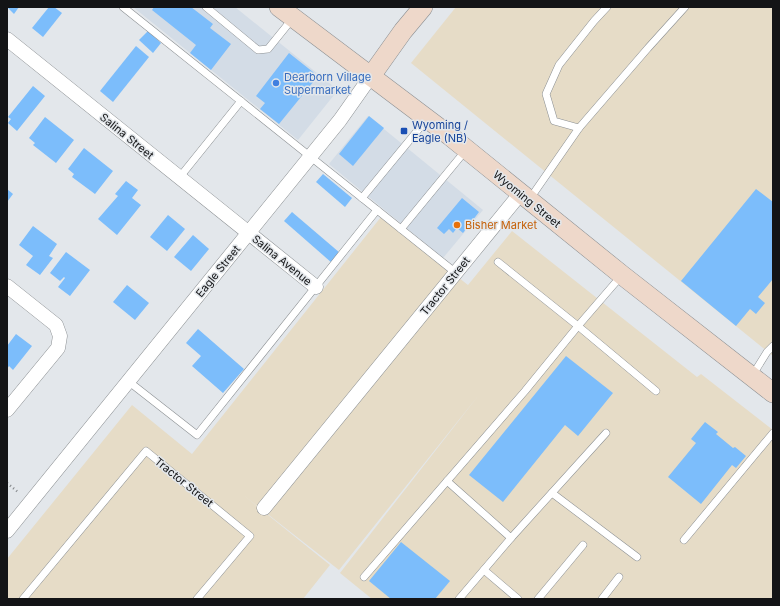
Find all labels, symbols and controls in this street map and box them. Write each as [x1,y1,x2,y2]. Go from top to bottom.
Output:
place label: Dearborn Village Supermarket [284,70,371,97]
marker: Dearborn Village Supermarket [271,78,281,88]
street label: Salina Street [97,110,157,162]
place label: Wyoming / Eagle (NB) [412,118,468,145]
marker: Wyoming / Eagle (NB) [399,126,409,136]
street label: Wyoming Street [490,167,564,231]
place label: Bisher Market [465,218,537,232]
marker: Bisher Market [452,220,462,230]
street label: Salina Avenue [249,232,315,288]
street label: Eagle Street [193,242,243,300]
street label: Tractor Street [417,254,473,318]
street label: Tractor Street [152,454,216,510]

